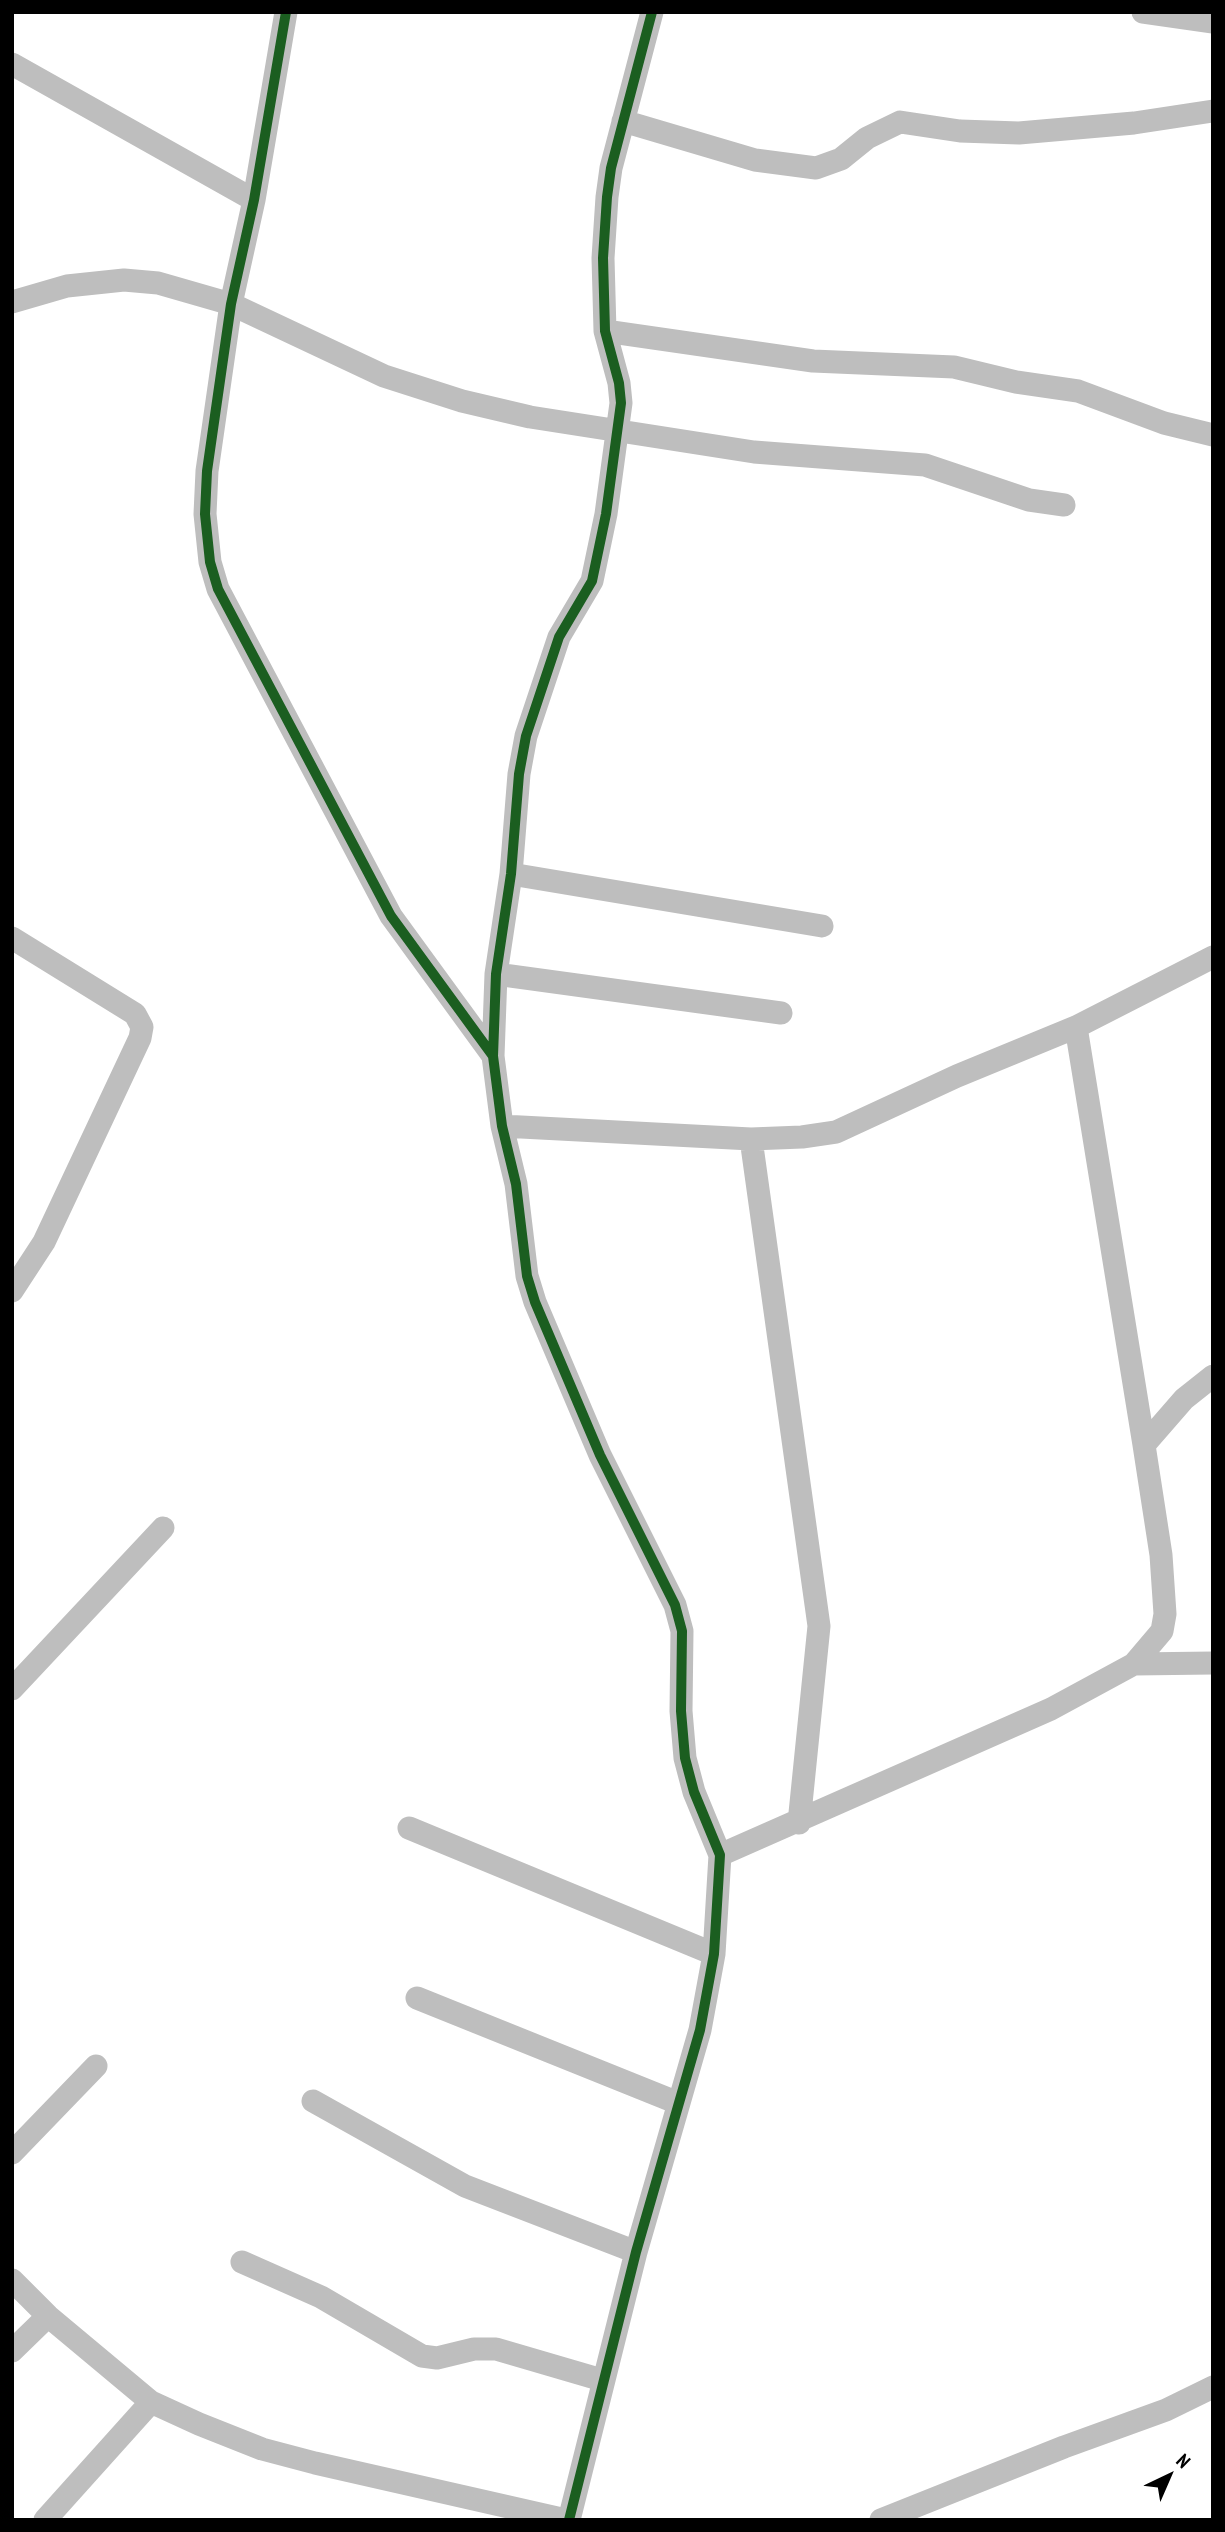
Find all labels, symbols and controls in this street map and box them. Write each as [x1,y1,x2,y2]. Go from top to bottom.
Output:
north arrow [1134,2441,1204,2511]
text: N [1172,2449,1196,2473]

